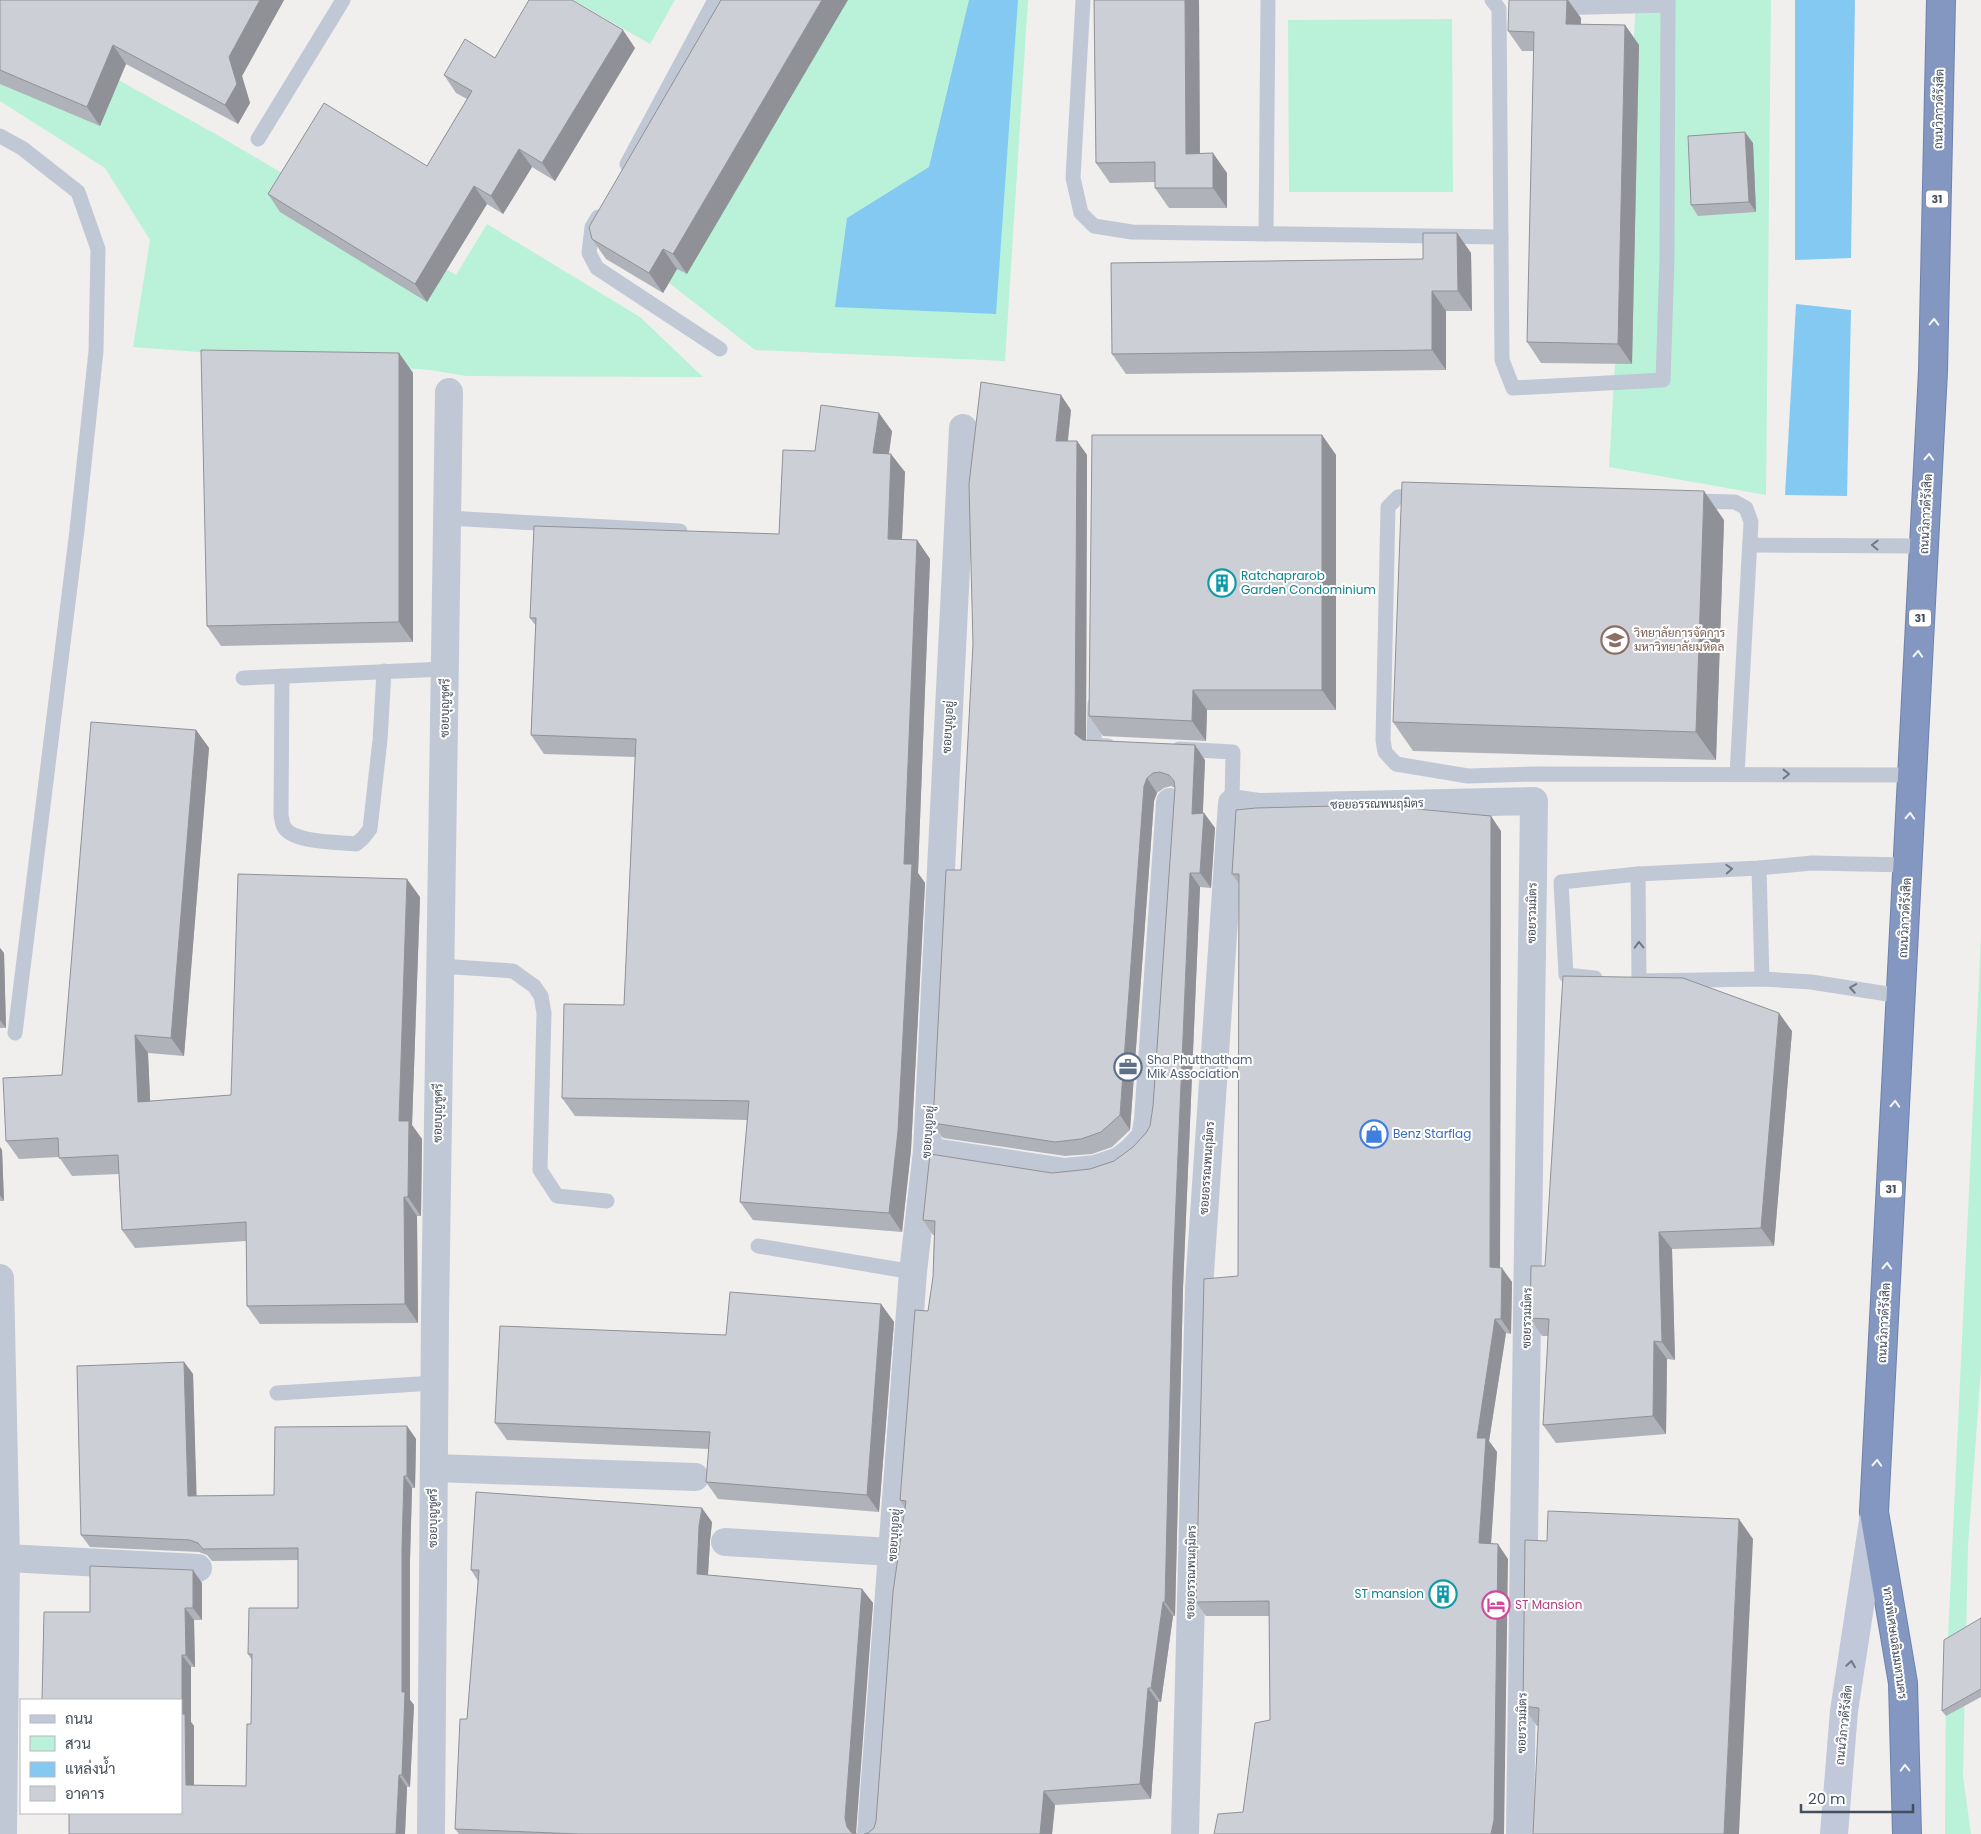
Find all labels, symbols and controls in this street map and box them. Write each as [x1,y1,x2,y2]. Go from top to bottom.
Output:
street label: ถนนวิภาวดีรังสิต [1929,69,1948,149]
road number: 31 [1926,190,1948,208]
one-way arrow [1929,318,1940,326]
one-way arrow [1923,453,1934,461]
street label: ถนนวิภาวดีรังสิต [1915,473,1936,555]
one-way arrow [1871,540,1879,551]
place label: Ratchaprarob Garden Condominium [1241,567,1376,598]
building icon: Ratchaprarob Garden Condominium [1207,568,1237,598]
road number: 31 [1909,610,1931,626]
place label: วิทยาลัยการจัดการ มหาวิทยาลัยมหิดล [1633,624,1726,655]
school or university icon: วิทยาลัยการจัดการ มหาวิทยาลัยมหิดล [1600,625,1630,655]
one-way arrow [1913,650,1924,658]
street label: ซอยบุญชูศรี [435,678,455,738]
street label: ซอยบุญอยู่ [938,700,958,754]
one-way arrow [1782,769,1790,779]
street label: ซอยอรรณพนฤมิตร [1330,794,1424,813]
one-way arrow [1904,812,1915,820]
one-way arrow [1725,864,1733,875]
street label: ถนนวิภาวดีรังสิต [1894,877,1915,959]
street label: ซอยรวมมิตร [1522,882,1541,944]
one-way arrow [1633,941,1644,949]
one-way arrow [1848,984,1857,994]
place label: Sha Phutthatham Mik Association [1147,1051,1252,1082]
office icon: Sha Phutthatham Mik Association [1113,1052,1143,1082]
street label: ซอยบุญชูศรี [428,1083,448,1143]
one-way arrow [1890,1100,1901,1108]
street label: ซอยบุญอยู่ [917,1105,939,1159]
shop icon: Benz Starflag [1359,1119,1389,1149]
street label: ซอยอรรณพนฤมิตร [1195,1120,1218,1215]
place label: Benz Starflag [1393,1125,1471,1142]
road number: 31 [1880,1180,1902,1198]
one-way arrow [1882,1262,1893,1270]
street label: ถนนวิภาวดีรังสิต [1873,1282,1894,1364]
street label: ซอยรวมมิตร [1517,1287,1536,1349]
one-way arrow [1871,1459,1882,1467]
street label: ซอยบุญชูศรี [424,1488,442,1548]
street label: ซอยบุญอยู่ [883,1508,905,1562]
street label: ซอยอรรณพนฤมิตร [1181,1525,1200,1619]
building icon: ST mansion [1428,1579,1458,1609]
place label: ST mansion [1355,1585,1424,1602]
street label: ทางพิเศษเฉลิมมหานคร [1879,1586,1912,1700]
hotel icon: ST Mansion [1481,1590,1511,1620]
place label: ST Mansion [1515,1596,1582,1613]
one-way arrow [1845,1659,1856,1667]
street label: ถนนวิภาวดีรังสิต [1831,1684,1856,1766]
street label: ซอยรวมมิตร [1512,1692,1531,1754]
legend [20,1699,182,1814]
text: ถนน [65,1708,93,1729]
text: สวน [65,1733,91,1754]
text: แหล่งน้ำ [65,1756,116,1779]
one-way arrow [1900,1764,1910,1772]
scale bar [1801,1782,1914,1814]
text: อาคาร [65,1783,105,1804]
text: 20 m [1808,1788,1846,1809]

